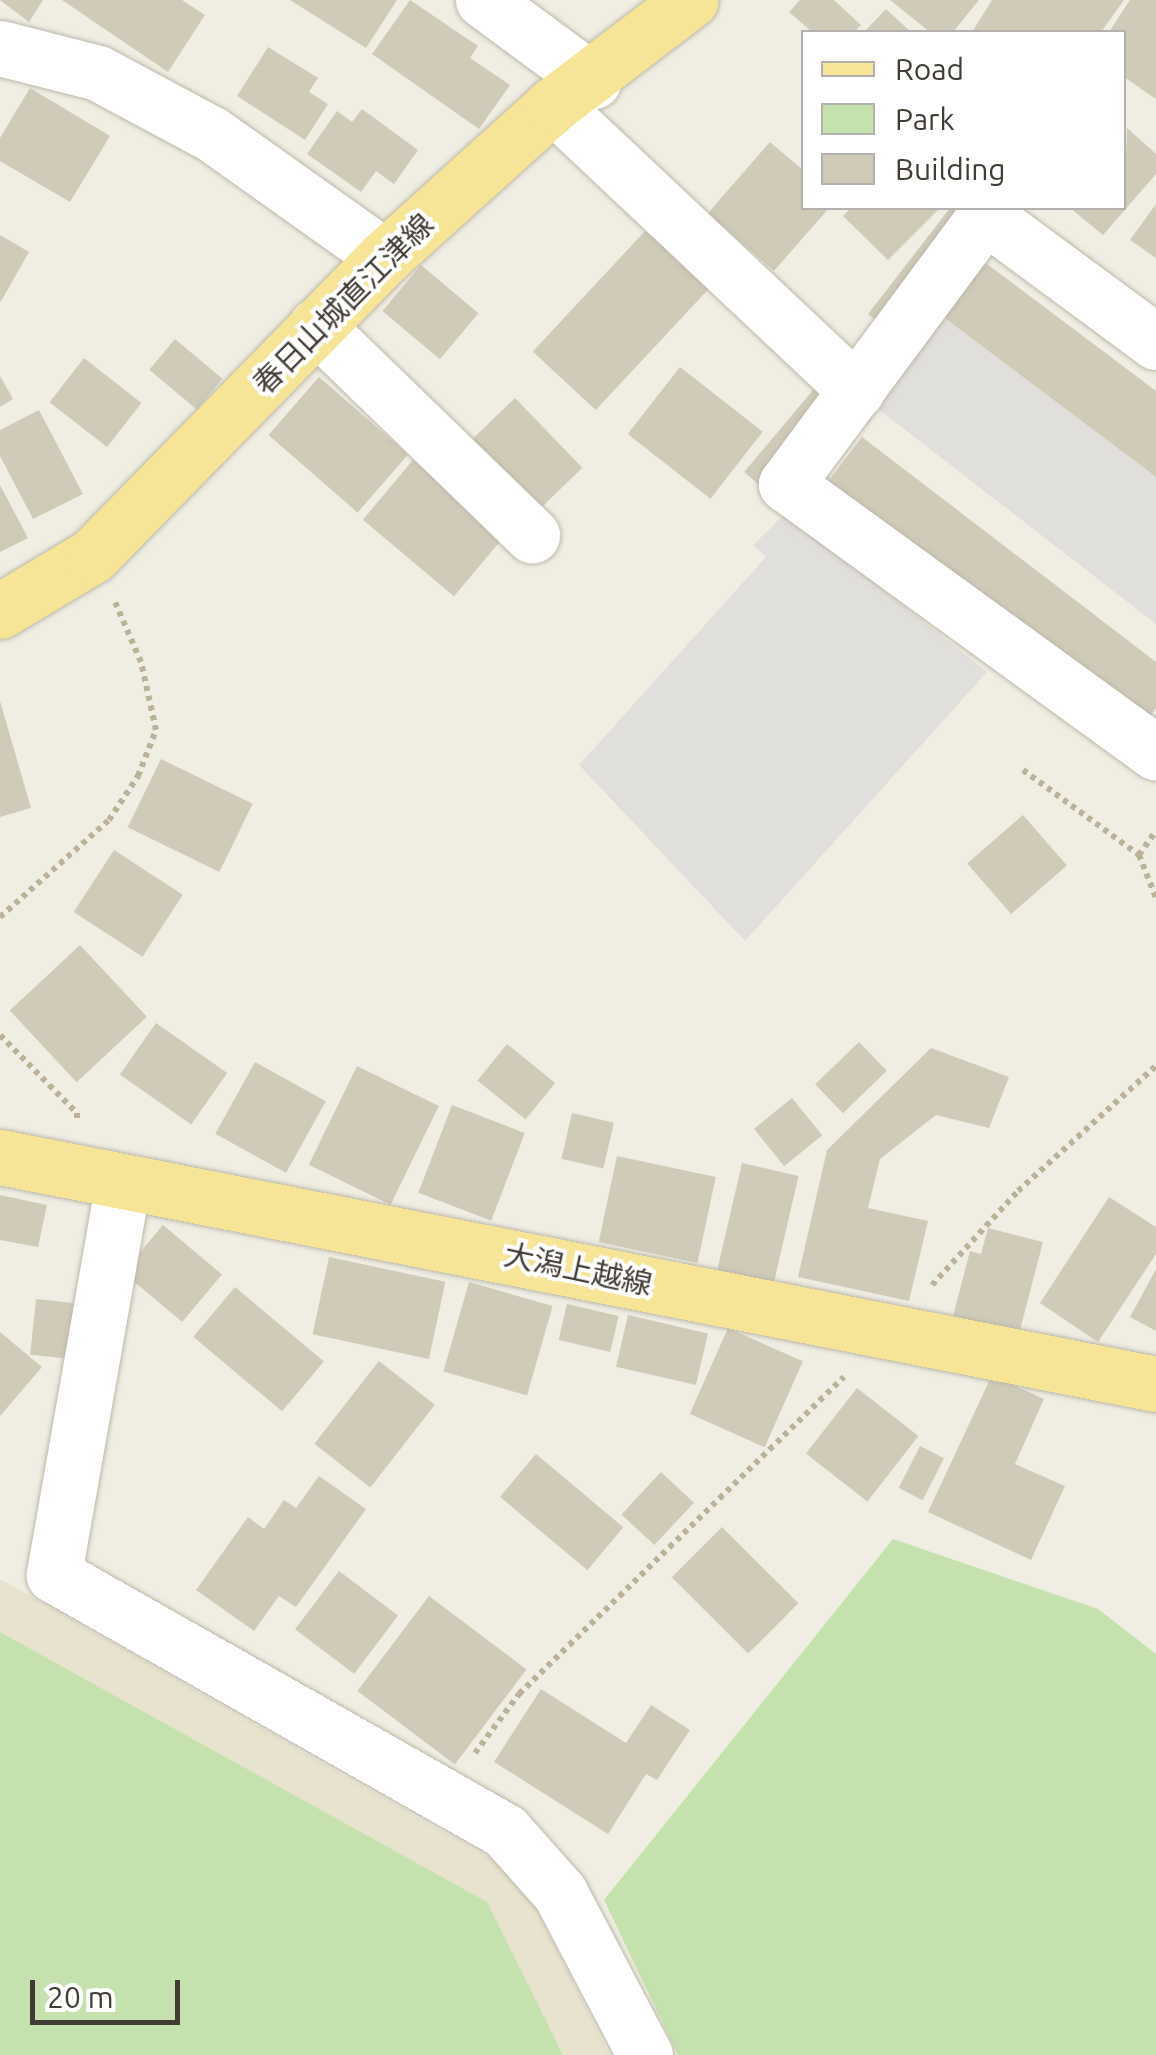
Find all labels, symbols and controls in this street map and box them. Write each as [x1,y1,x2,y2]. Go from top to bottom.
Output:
legend [801,30,1126,210]
text: Road [895,52,964,86]
text: Park [895,102,955,136]
text: Building [895,152,1006,186]
street label: 春日山城直江津線 [245,206,441,402]
street label: 大潟上越線 [501,1236,655,1302]
scale bar [35,1960,185,2022]
text: 20 m [47,1980,114,2014]

